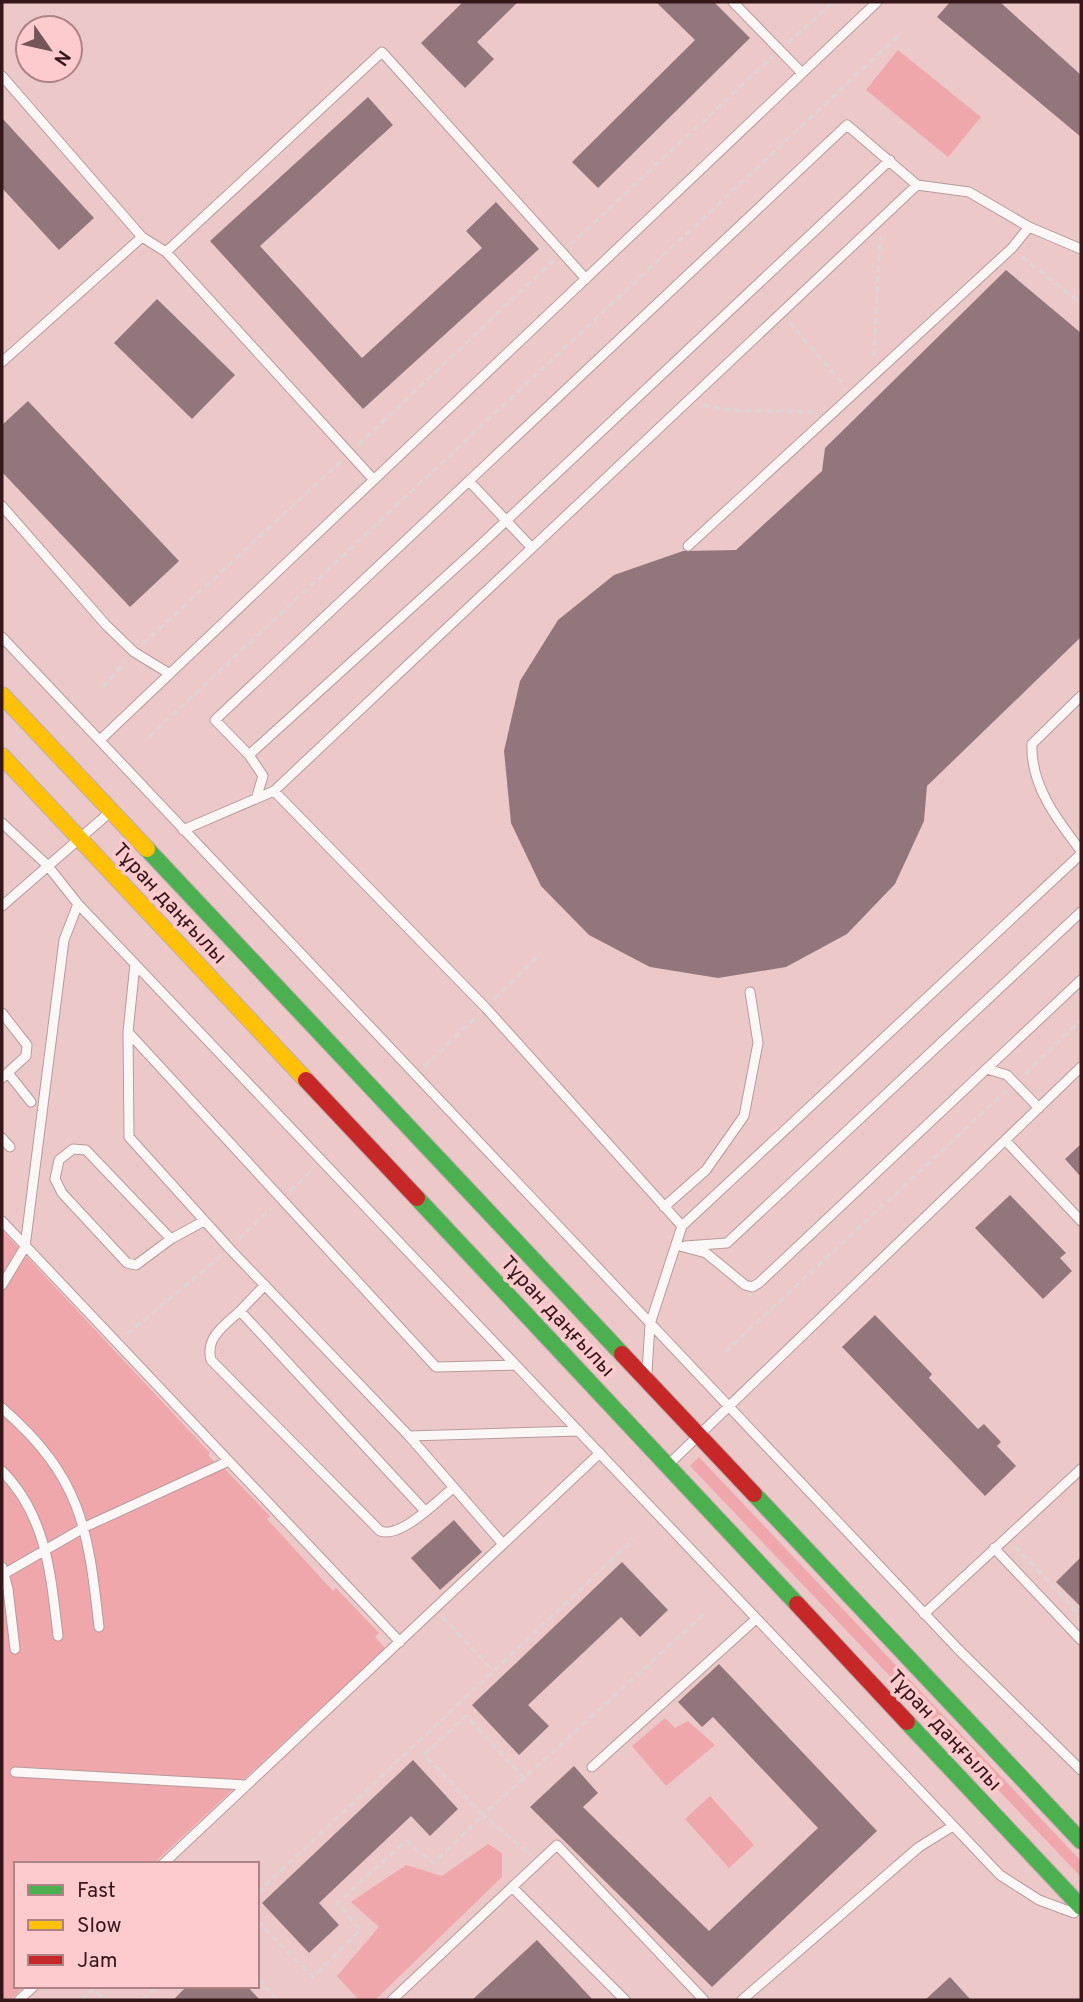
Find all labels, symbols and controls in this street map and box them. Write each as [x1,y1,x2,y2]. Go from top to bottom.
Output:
north arrow [14,14,84,84]
text: N [48,45,75,70]
street label: Тұран даңғылы [106,838,232,970]
street label: Тұран даңғылы [494,1251,620,1383]
street label: Тұран даңғылы [881,1665,1007,1797]
legend [14,1862,259,1988]
text: Fast [77,1878,116,1905]
text: Slow [77,1913,122,1940]
text: Jam [77,1948,118,1975]

